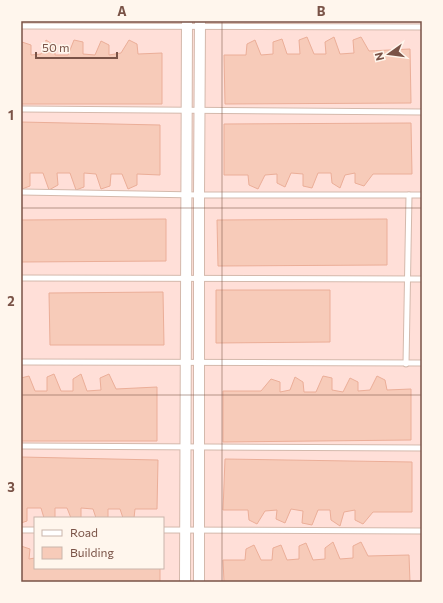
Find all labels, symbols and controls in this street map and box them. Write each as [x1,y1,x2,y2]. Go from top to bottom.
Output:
text: A [117,3,127,19]
text: B [317,3,326,19]
scale bar [36,34,117,60]
north arrow [369,34,409,74]
text: 50 m [42,40,70,54]
text: N [372,51,386,62]
text: 1 [8,107,14,123]
text: 2 [7,293,15,309]
text: 3 [7,479,15,495]
legend [34,517,164,569]
text: Road [70,525,98,539]
text: Building [70,545,114,559]

